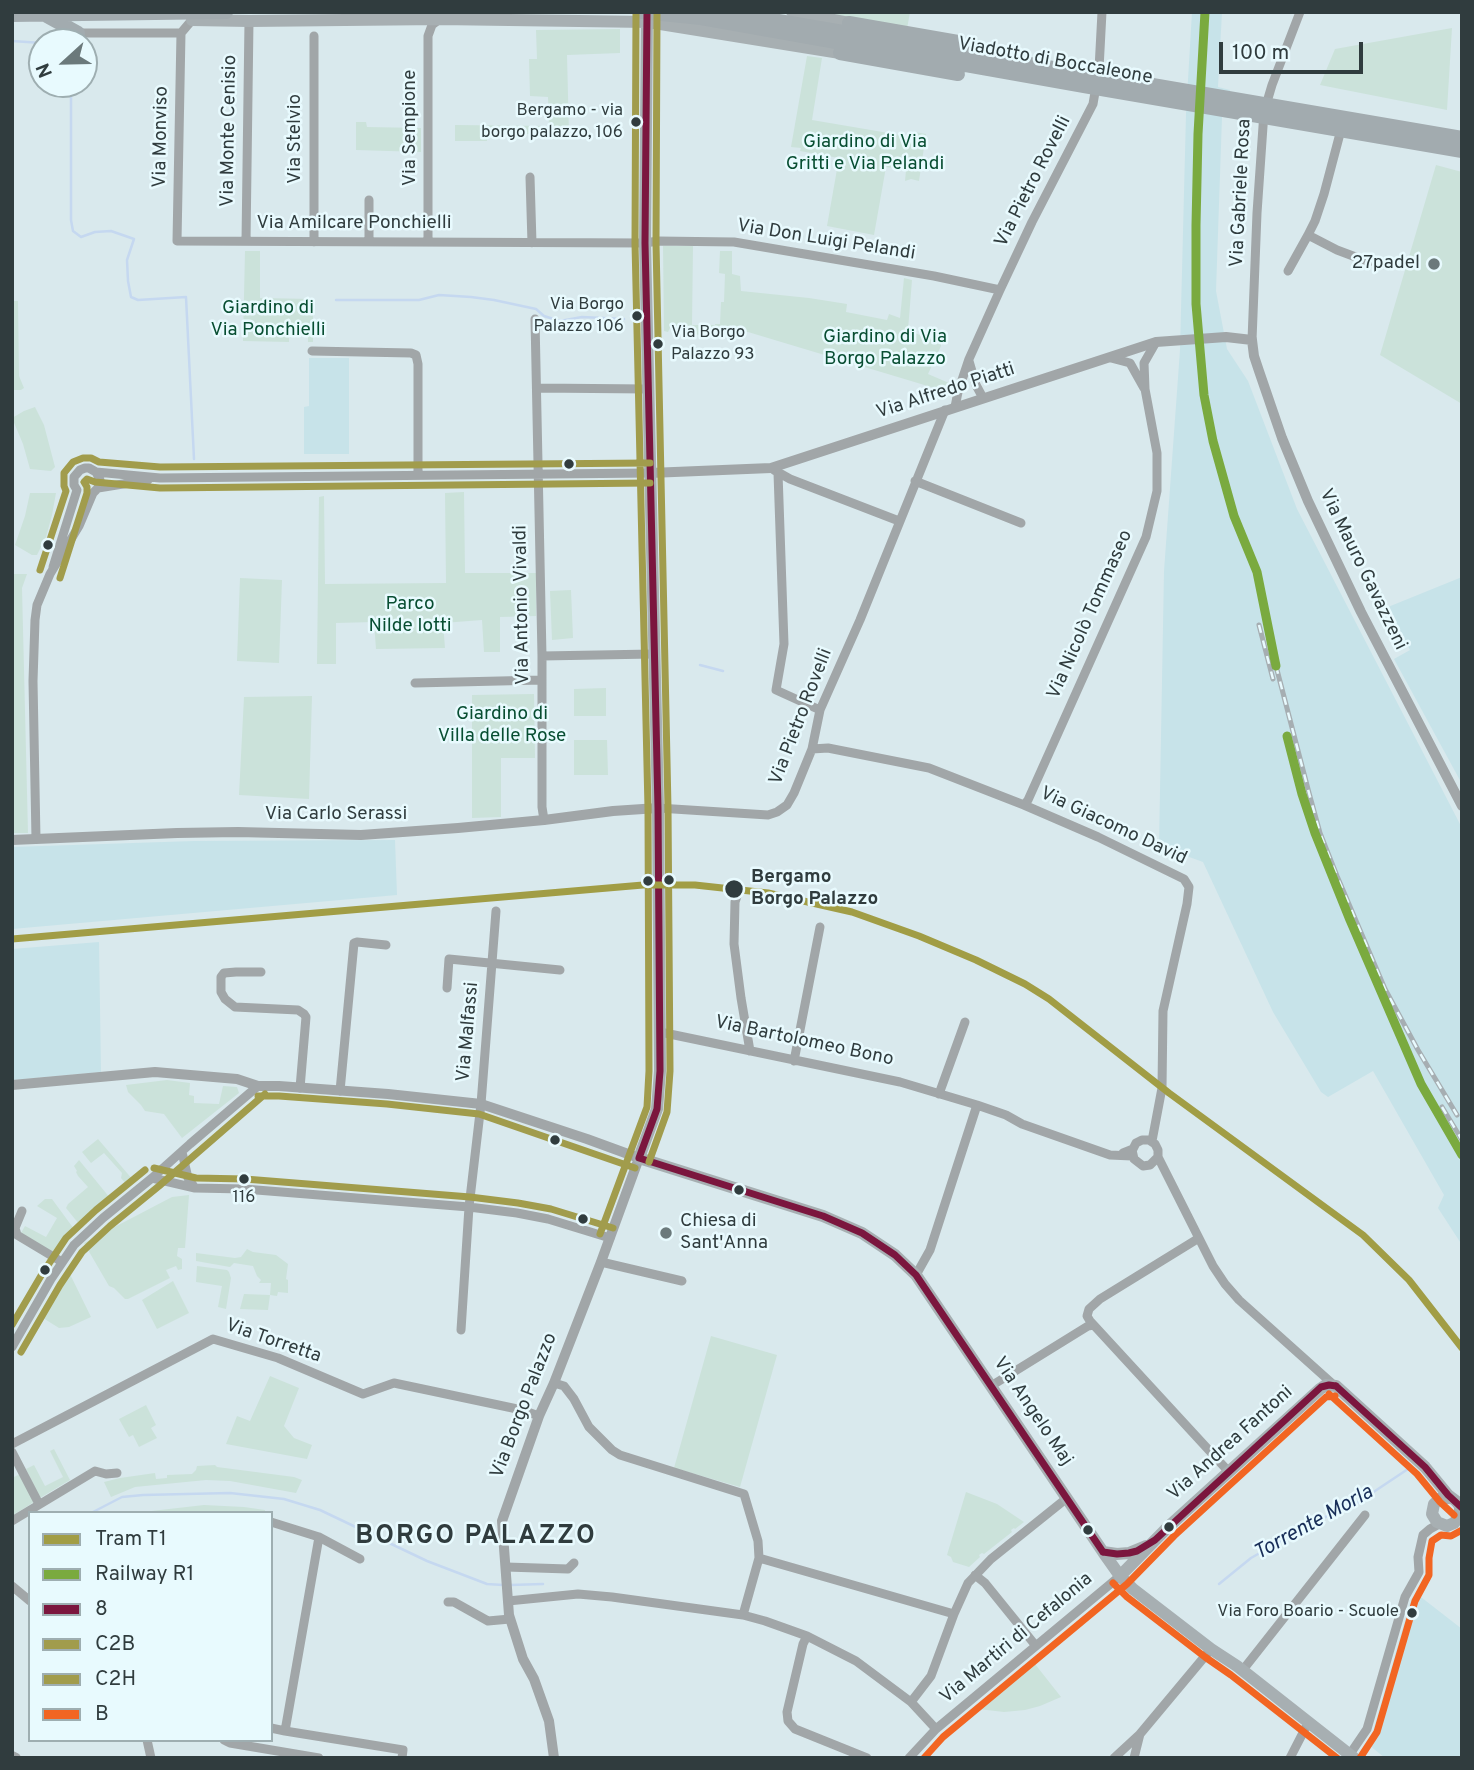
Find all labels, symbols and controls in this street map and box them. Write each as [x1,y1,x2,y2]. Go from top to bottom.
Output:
north arrow [28,28,98,98]
scale bar [1222,28,1366,72]
street label: Viadotto di Boccaleone [956,34,1154,90]
text: 100 m [1232,40,1289,67]
street label: Via Monte Cenisio [217,55,243,207]
text: N [32,59,59,81]
street label: Via Sempione [400,70,422,186]
street label: Via Monviso [150,86,174,188]
street label: Via Stelvio [285,94,307,184]
place label: Bergamo - via borgo palazzo, 106 [481,102,623,142]
street label: Via Pietro Rovelli [991,113,1077,251]
marker: Bergamo - via borgo palazzo, 106 [629,115,643,129]
street label: Via Gabriele Rosa [1227,118,1257,268]
park label: Giardino di Via Gritti e Via Pelandi [786,132,944,176]
street label: Via Amilcare Ponchielli [256,213,452,235]
street label: Via Don Luigi Pelandi [735,216,917,266]
place label: 27padel [1352,253,1420,275]
marker: 27padel [1426,256,1442,272]
place label: Via Borgo Palazzo 106 [533,296,624,336]
park label: Giardino di Via Ponchielli [210,298,326,342]
marker: Via Borgo Palazzo 106 [630,309,644,323]
place label: Via Borgo Palazzo 93 [671,324,755,364]
park label: Giardino di Via Borgo Palazzo [823,327,947,371]
marker: Via Borgo Palazzo 93 [651,337,665,351]
street label: Via Alfredo Piatti [874,359,1018,425]
unlabelled marker [562,457,576,471]
street label: Via Mauro Gavazzeni [1313,486,1411,654]
street label: Via Antonio Vivaldi [510,525,536,685]
street label: Via Nicolò Tommaseo [1043,527,1139,703]
unlabelled marker [41,538,55,552]
park label: Parco Nilde Iotti [369,594,451,638]
street label: Via Pietro Rovelli [766,646,838,788]
park label: Giardino di Villa delle Rose [438,704,566,748]
street label: Via Giacomo David [1036,783,1190,871]
street label: Via Carlo Serassi [265,804,407,826]
place label: Bergamo Borgo Palazzo [751,867,878,911]
unlabelled marker [662,873,676,887]
unlabelled marker [641,874,655,888]
marker: Bergamo Borgo Palazzo [723,878,745,900]
street label: Via Malfassi [453,981,485,1083]
street label: Via Bartolomeo Bono [713,1012,895,1072]
unlabelled marker [548,1133,562,1147]
marker: 116 [237,1172,251,1186]
unlabelled marker [732,1183,746,1197]
place label: 116 [233,1189,255,1209]
place label: Chiesa di Sant'Anna [680,1211,768,1255]
unlabelled marker [576,1212,590,1226]
marker: Chiesa di Sant'Anna [658,1225,674,1241]
unlabelled marker [38,1263,52,1277]
street label: Via Torretta [222,1315,324,1369]
street label: Via Borgo Palazzo [487,1330,563,1482]
street label: Via Angelo Maj [987,1353,1077,1471]
street label: Via Andrea Fantoni [1164,1382,1298,1506]
water label: Torrente Morla [1250,1481,1378,1567]
legend [28,1511,273,1742]
unlabelled marker [1162,1520,1176,1534]
district label: BORGO PALAZZO [357,1522,595,1554]
unlabelled marker [1081,1523,1095,1537]
text: Tram T1 [95,1526,167,1553]
text: Railway R1 [95,1561,194,1588]
street label: Via Martiri di Cefalonia [936,1569,1098,1709]
text: 8 [95,1596,108,1623]
place label: Via Foro Boario - Scuole [1217,1603,1399,1623]
marker: Via Foro Boario - Scuole [1405,1606,1419,1620]
text: C2B [95,1631,135,1658]
text: C2H [95,1666,136,1693]
text: B [95,1701,109,1728]

